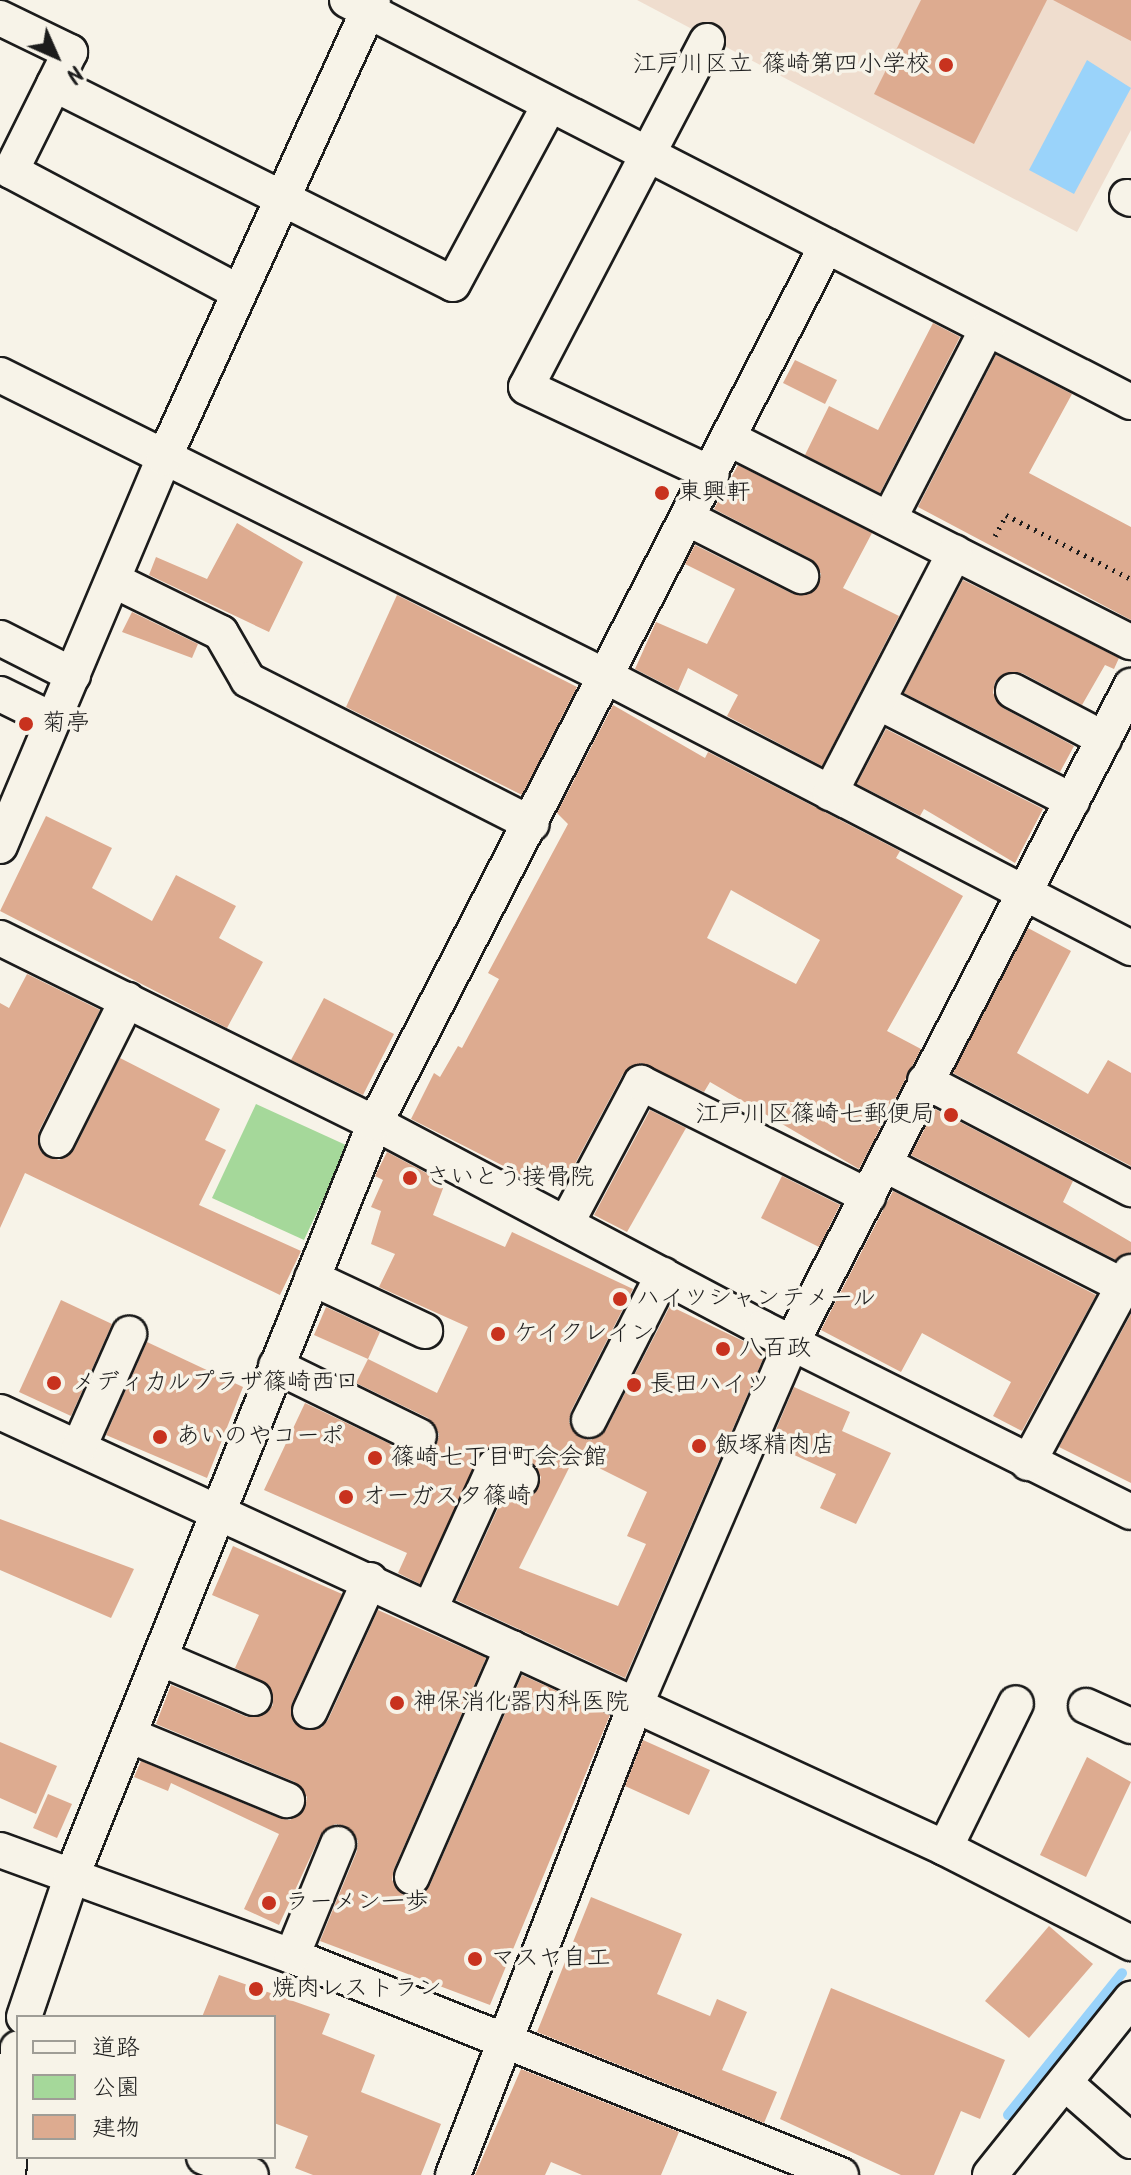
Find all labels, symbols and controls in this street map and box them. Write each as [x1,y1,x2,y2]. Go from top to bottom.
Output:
north arrow [16,16,96,96]
place label: 江戸川区立 篠崎第四小学校 [632,51,930,79]
text: N [56,56,91,91]
marker: 江戸川区立 篠崎第四小学校 [937,56,955,74]
place label: 東興軒 [678,479,750,507]
marker: 東興軒 [653,484,671,502]
place label: 菊亭 [42,710,90,738]
marker: 菊亭 [17,715,35,733]
place label: 江戸川区篠崎七郵便局 [695,1101,935,1129]
marker: 江戸川区篠崎七郵便局 [942,1106,960,1124]
place label: さいとう接骨院 [426,1164,594,1192]
marker: さいとう接骨院 [401,1169,419,1187]
place label: ハイツシャンテメール [636,1285,876,1313]
marker: ハイツシャンテメール [611,1290,629,1308]
place label: ケイクレイン [514,1320,658,1348]
marker: ケイクレイン [489,1325,507,1343]
place label: 八百政 [739,1335,811,1363]
marker: 八百政 [714,1340,732,1358]
place label: メディカルプラザ篠崎西口 [72,1369,360,1397]
place label: 長田ハイツ [650,1371,770,1399]
marker: メディカルプラザ篠崎西口 [43,1372,65,1394]
marker: 長田ハイツ [625,1376,643,1394]
place label: あいのやコーポ [176,1423,344,1451]
marker: あいのやコーポ [151,1428,169,1446]
place label: 飯塚精肉店 [715,1432,835,1460]
marker: 飯塚精肉店 [690,1437,708,1455]
place label: 篠崎七丁目町会会館 [391,1444,607,1472]
marker: 篠崎七丁目町会会館 [366,1449,384,1467]
place label: オーガスタ篠崎 [362,1483,530,1511]
marker: オーガスタ篠崎 [337,1488,355,1506]
place label: 神保消化器内科医院 [413,1689,629,1717]
marker: 神保消化器内科医院 [388,1694,406,1712]
place label: ラーメン一歩 [285,1889,429,1917]
marker: ラーメン一歩 [260,1894,278,1912]
place label: マスヤ自工 [491,1945,611,1973]
marker: マスヤ自工 [466,1950,484,1968]
place label: 焼肉レストラン [272,1975,440,2003]
marker: 焼肉レストラン [247,1980,265,1998]
legend [16,2015,276,2159]
text: 道路 [92,2029,140,2068]
text: 公園 [92,2069,140,2108]
text: 建物 [92,2109,140,2148]

